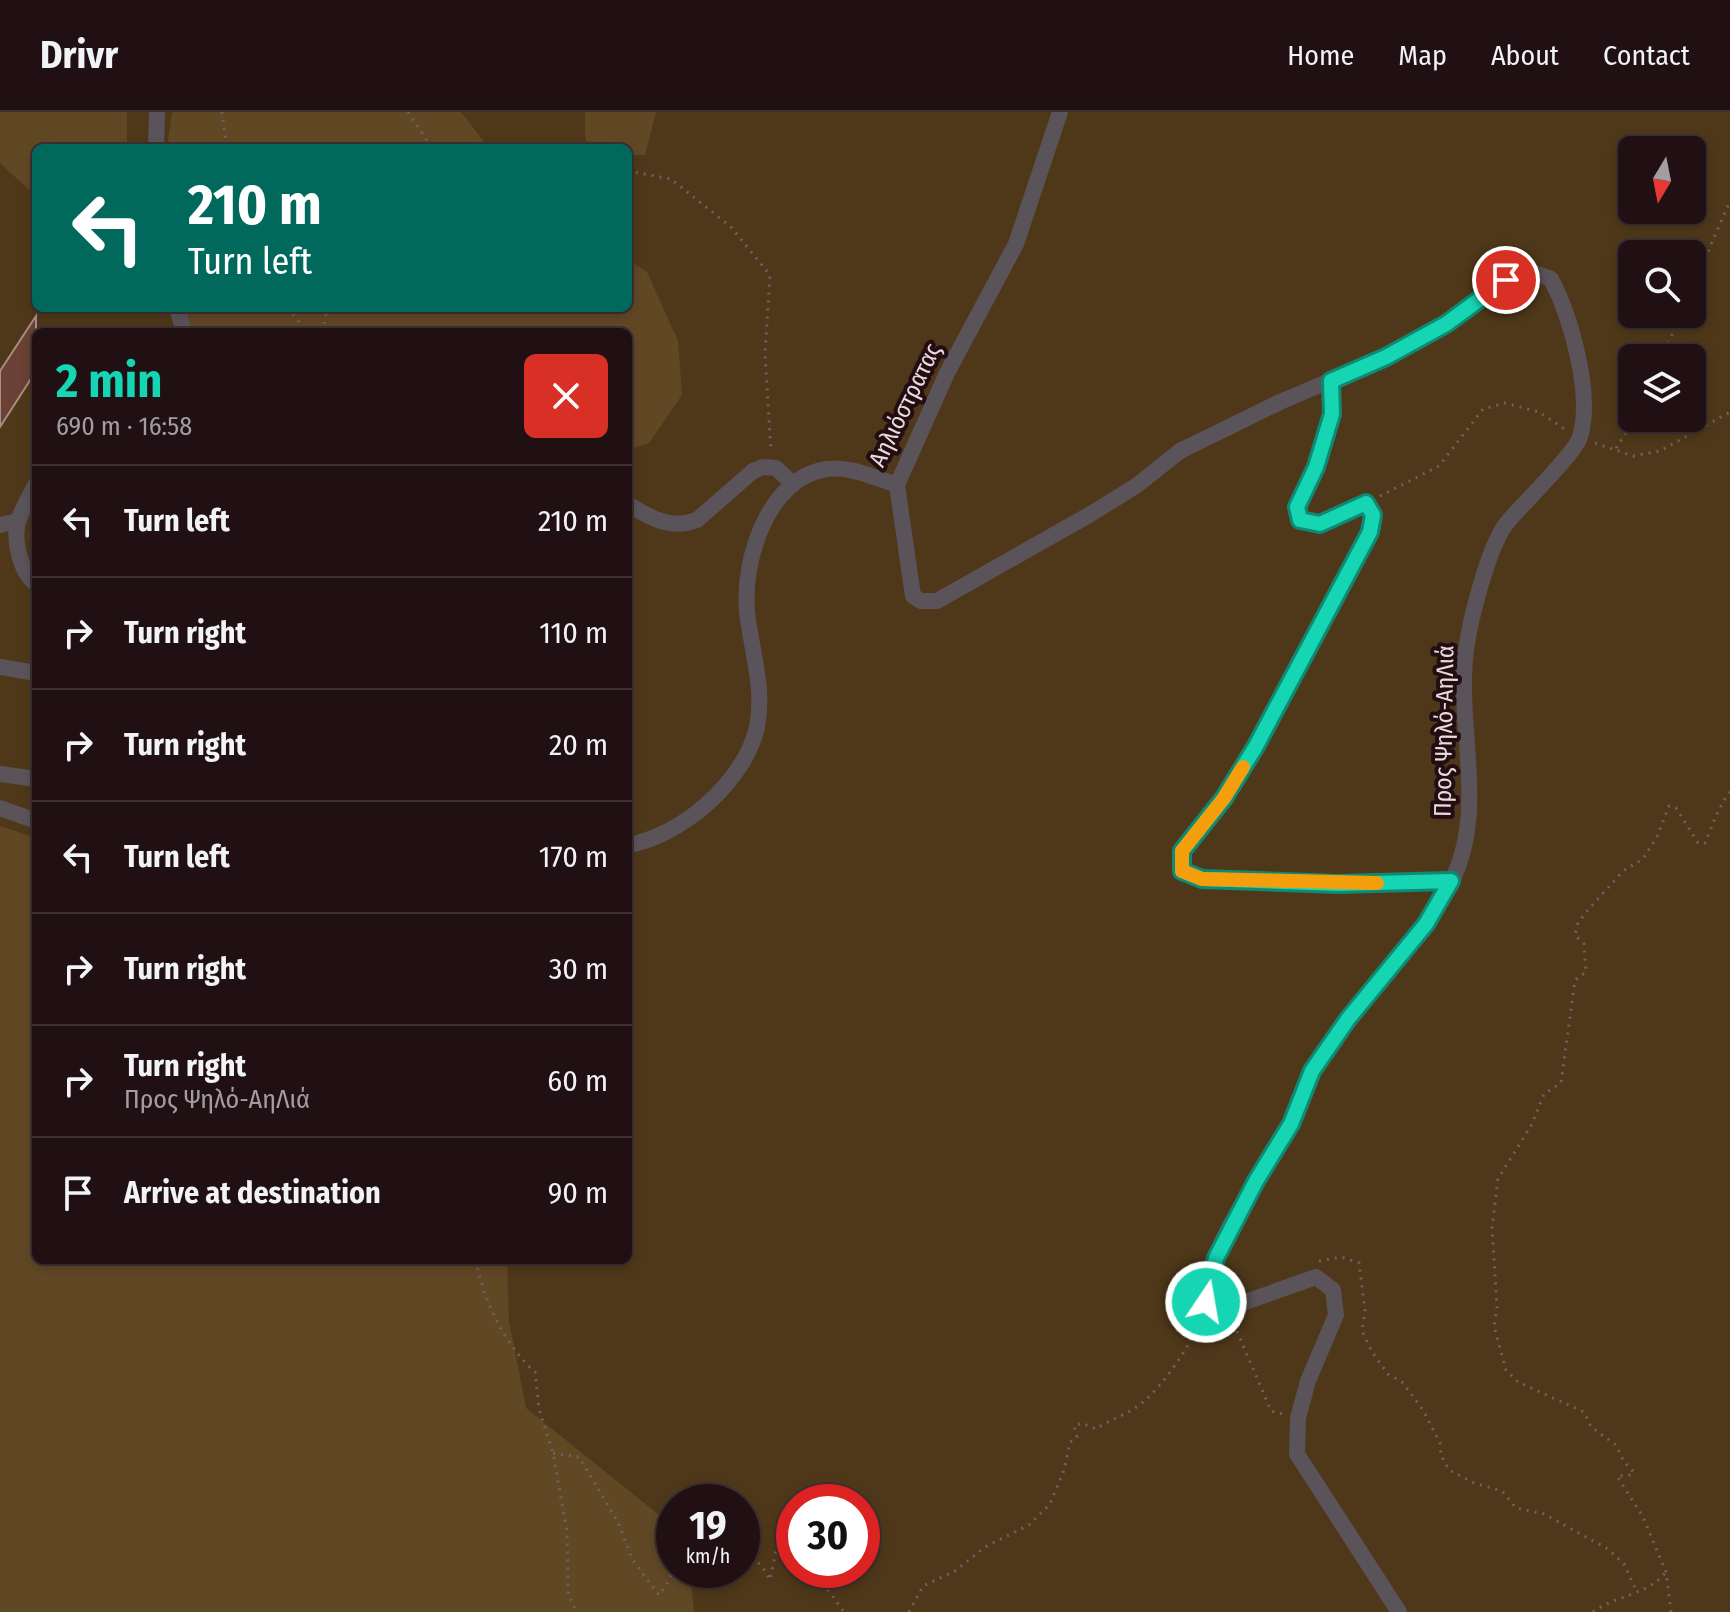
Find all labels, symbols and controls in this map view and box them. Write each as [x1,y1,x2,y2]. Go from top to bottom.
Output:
text: Drivr [40,32,118,78]
text: Home [1287,39,1354,72]
text: Map [1398,39,1447,72]
text: About [1491,39,1559,72]
text: Contact [1603,39,1690,72]
north arrow [1618,136,1706,224]
map controls [1618,136,1706,432]
text: 210 m [188,172,322,239]
icon: left [56,176,160,280]
text: Turn left [188,240,312,284]
button: search [1618,240,1706,328]
pin [1472,246,1540,314]
icon: arrive [1484,258,1528,302]
street label: Αηλιόστρατας [863,339,947,471]
button: layers [1618,344,1706,432]
text: 2 min [56,352,162,410]
button: close [524,354,608,438]
text: 690 m · 16:58 [56,411,192,442]
icon: left [56,499,100,543]
text: Turn left [124,503,230,539]
text: 210 m [538,503,608,539]
icon: right [56,611,100,655]
text: Turn right [124,615,246,651]
text: 110 m [539,615,608,651]
street label: Προς Ψηλό-ΑηΛιά [1429,645,1459,817]
icon: right [56,723,100,767]
text: Turn right [124,727,246,763]
text: 20 m [549,727,608,763]
icon: left [56,835,100,879]
text: Turn left [124,839,230,875]
text: 170 m [539,839,608,875]
icon: right [56,947,100,991]
text: Turn right [124,951,246,987]
text: 30 m [549,951,608,987]
text: Turn right [124,1048,246,1084]
icon: right [56,1059,100,1103]
text: 60 m [547,1063,608,1099]
text: Προς Ψηλό-ΑηΛιά [124,1084,310,1115]
icon: arrive [56,1171,100,1215]
text: Arrive at destination [124,1175,381,1211]
text: 90 m [548,1175,608,1211]
position arrow [1164,1260,1248,1344]
speed limit sign: 30 [776,1484,880,1588]
text: 19 [689,1502,727,1550]
text: km/h [686,1544,730,1568]

